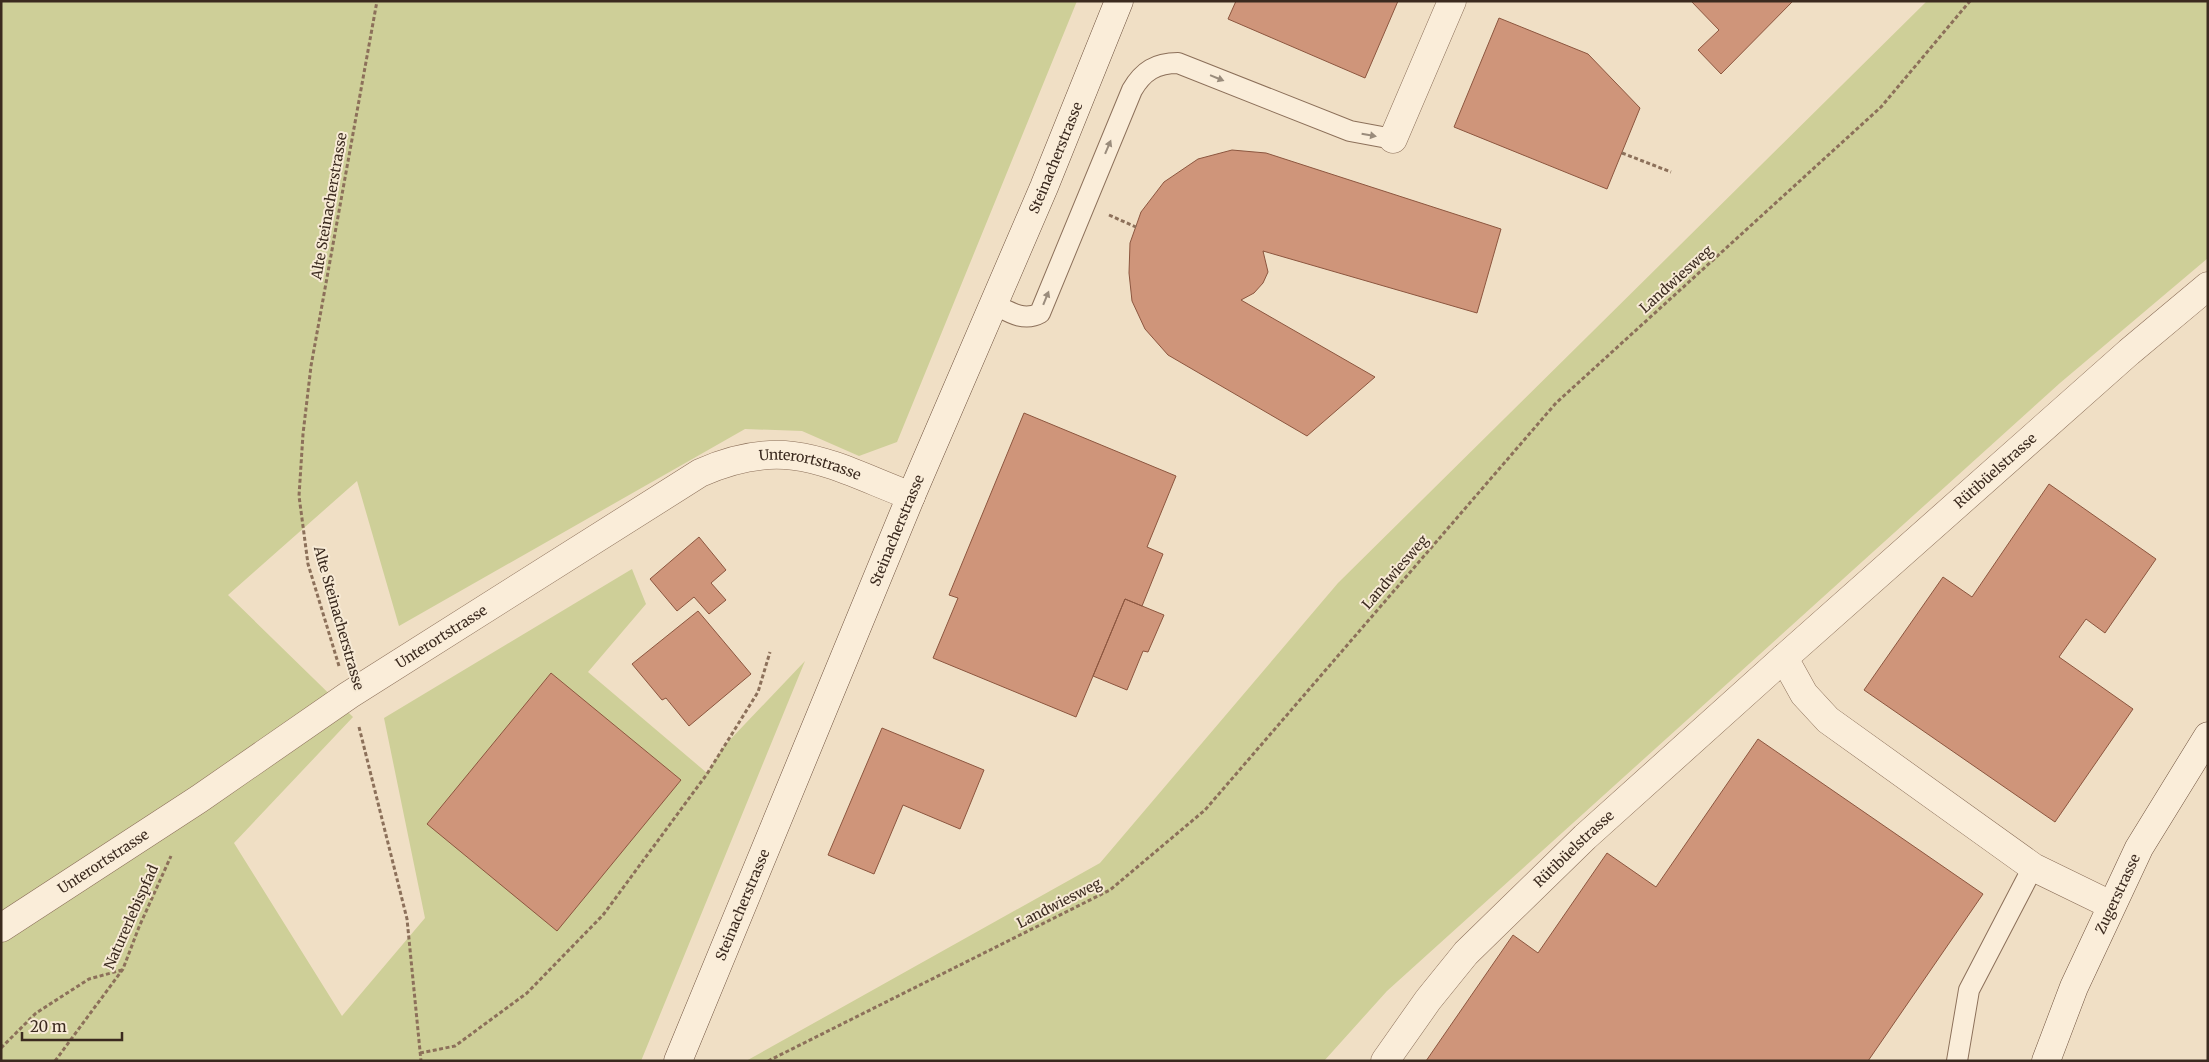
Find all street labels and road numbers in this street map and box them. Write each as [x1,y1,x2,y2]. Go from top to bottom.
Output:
street label: Steinacherstrasse [1025,99,1086,216]
street label: Alte Steinacherstrasse [307,131,351,282]
street label: Landwiesweg [1636,241,1717,317]
street label: Rütibüelstrasse [1950,429,2040,512]
street label: Unterortstrasse [758,446,864,484]
street label: Steinacherstrasse [866,472,928,589]
street label: Landwiesweg [1358,531,1433,613]
street label: Alte Steinacherstrasse [310,543,368,692]
street label: Unterortstrasse [392,601,490,672]
street label: Rütibüelstrasse [1530,806,1618,891]
street label: Unterortstrasse [54,825,152,898]
street label: Steinacherstrasse [711,846,773,963]
street label: Zugerstrasse [2091,851,2144,937]
street label: Naturerlebispfad [100,861,162,972]
street label: Landwiesweg [1014,874,1105,932]

